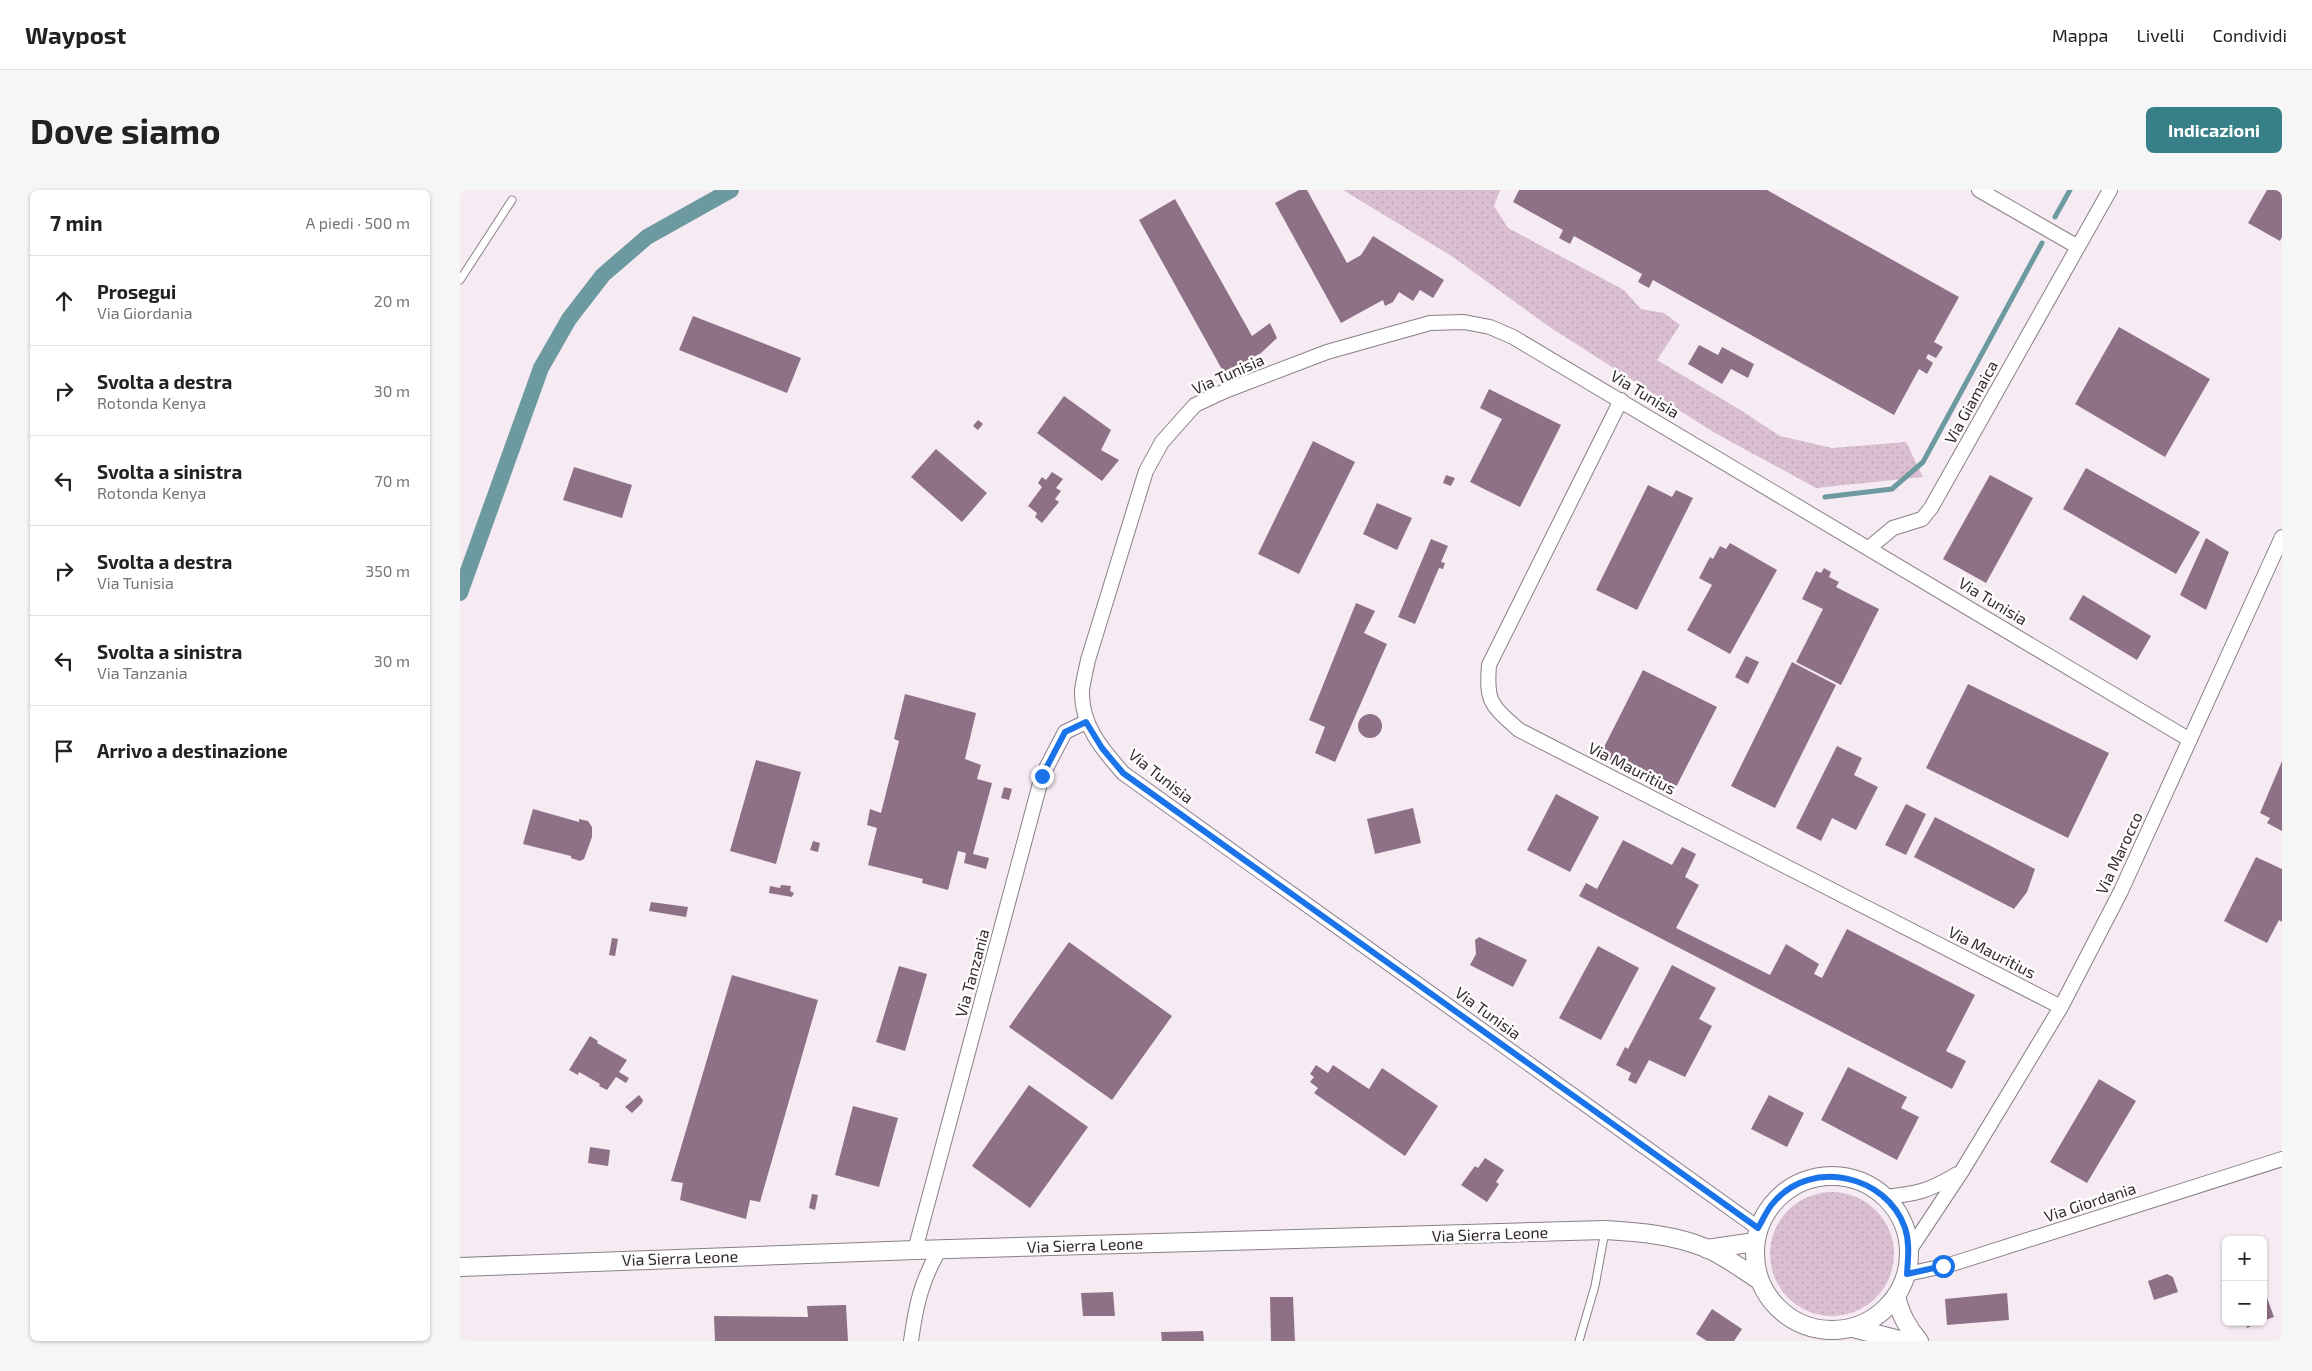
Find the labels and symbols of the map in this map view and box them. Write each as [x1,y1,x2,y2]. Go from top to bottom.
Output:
street label: Via Tunisia [1189,349,1267,398]
street label: Via Giamaica [1940,357,2001,447]
street label: Via Tunisia [1607,366,1683,422]
street label: Via Tunisia [1955,573,2031,629]
street label: Via Mauritius [1585,737,1679,798]
street label: Via Tunisia [1125,744,1197,807]
route end [1031,765,1054,788]
street label: Via Marocco [2091,809,2146,897]
street label: Via Mauritius [1945,921,2039,982]
street label: Via Tanzania [951,927,992,1019]
street label: Via Tunisia [1452,982,1525,1043]
street label: Via Giordania [2042,1178,2138,1225]
street label: Via Sierra Leone [1431,1222,1549,1245]
street label: Via Sierra Leone [1026,1233,1144,1256]
street label: Via Sierra Leone [621,1246,739,1269]
route start [1932,1255,1955,1278]

